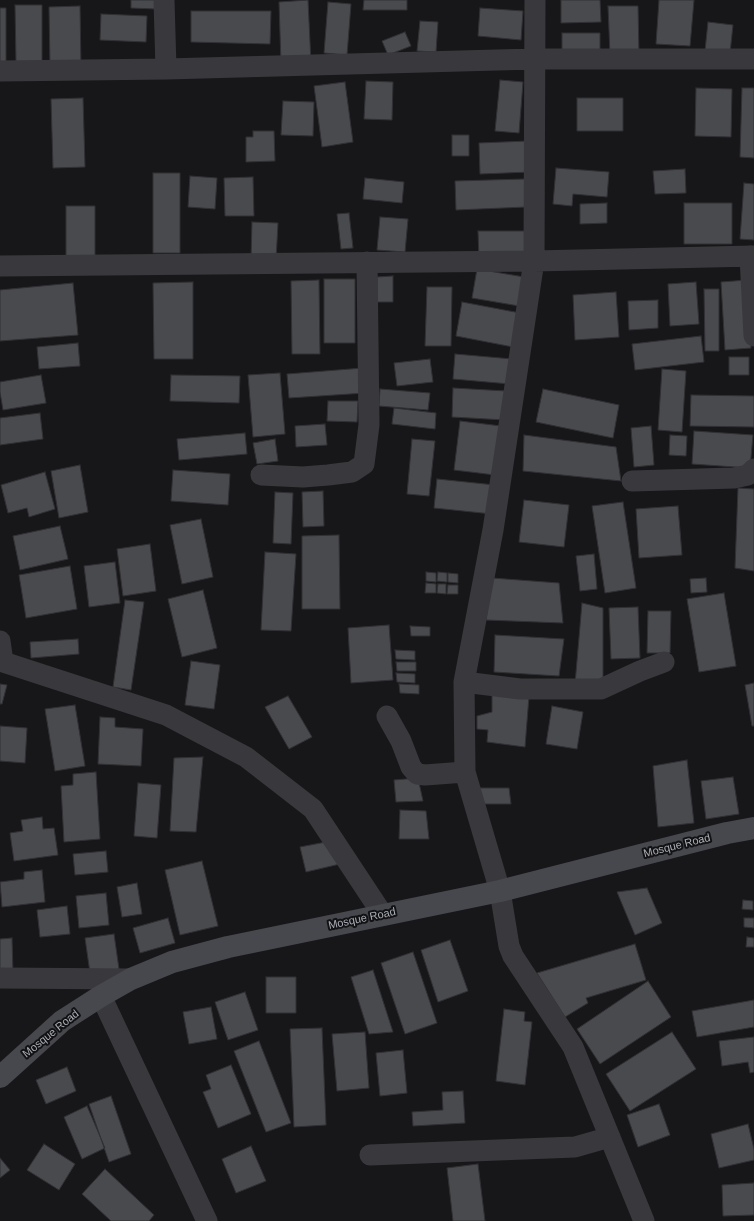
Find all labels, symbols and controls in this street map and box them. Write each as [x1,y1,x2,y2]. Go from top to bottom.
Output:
street label: Mosque Road [642,831,712,861]
street label: Mosque Road [327,905,397,933]
street label: Mosque Road [20,1007,82,1061]

